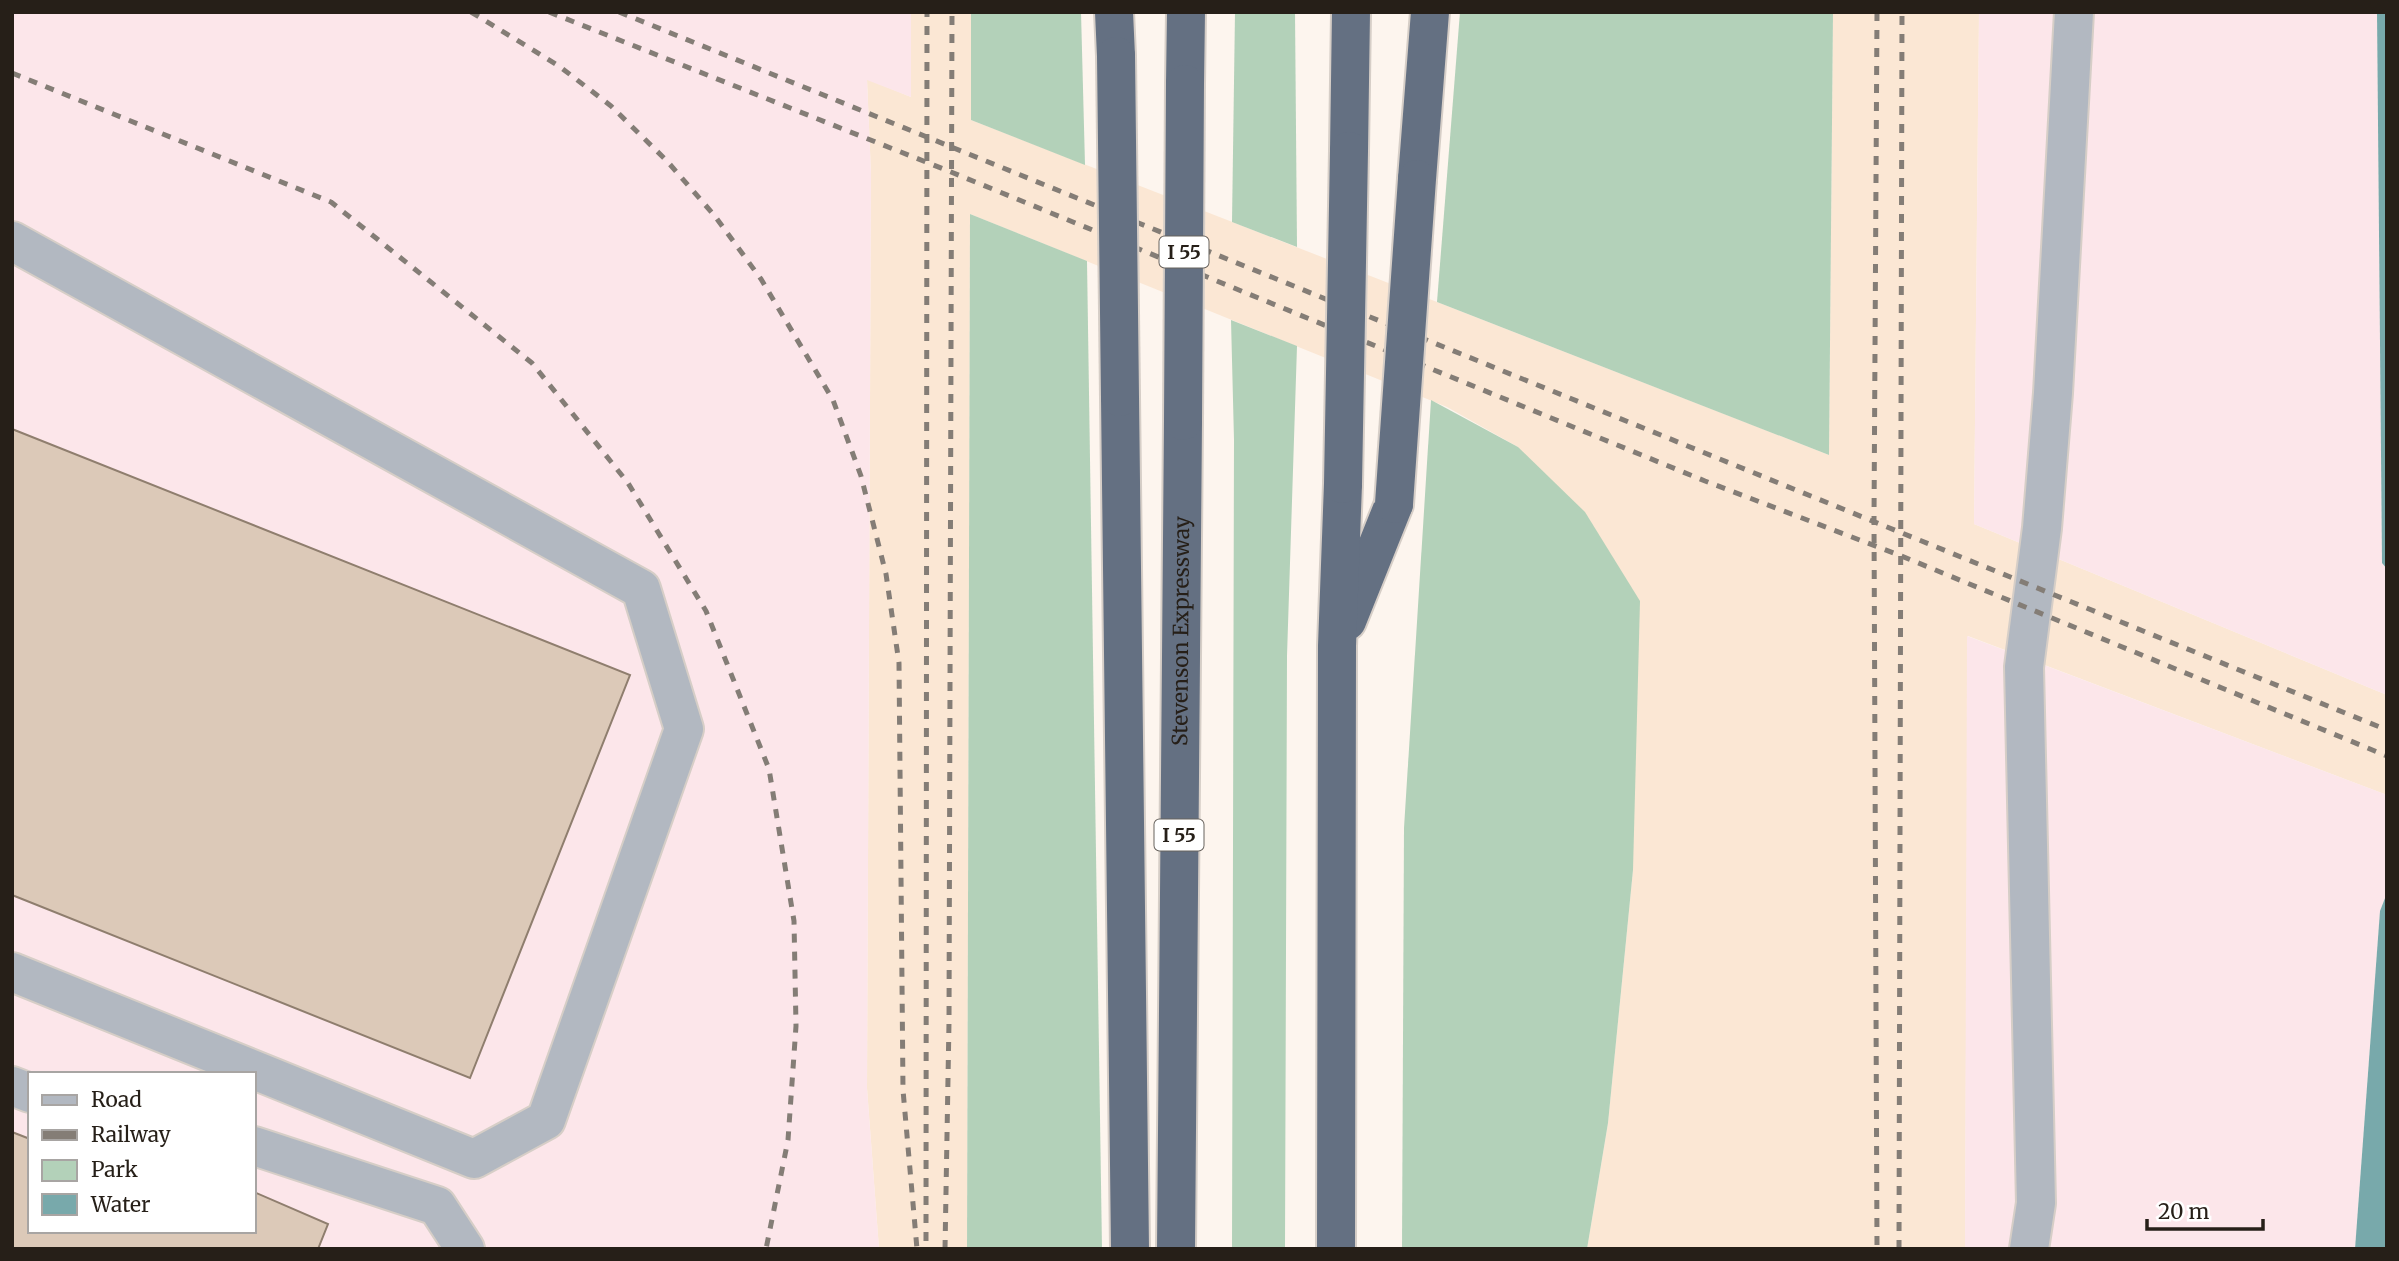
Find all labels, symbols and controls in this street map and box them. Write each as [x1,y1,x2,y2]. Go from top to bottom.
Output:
road number: I 55 [1160,236,1208,268]
street label: Stevenson Expressway [1166,515,1195,746]
road number: I 55 [1154,820,1204,850]
legend [28,1072,256,1233]
text: Road [91,1086,142,1113]
text: Railway [91,1121,172,1148]
text: Park [91,1156,138,1183]
scale bar [2147,1188,2262,1232]
text: Water [90,1191,150,1218]
text: 20 m [2158,1198,2210,1225]

